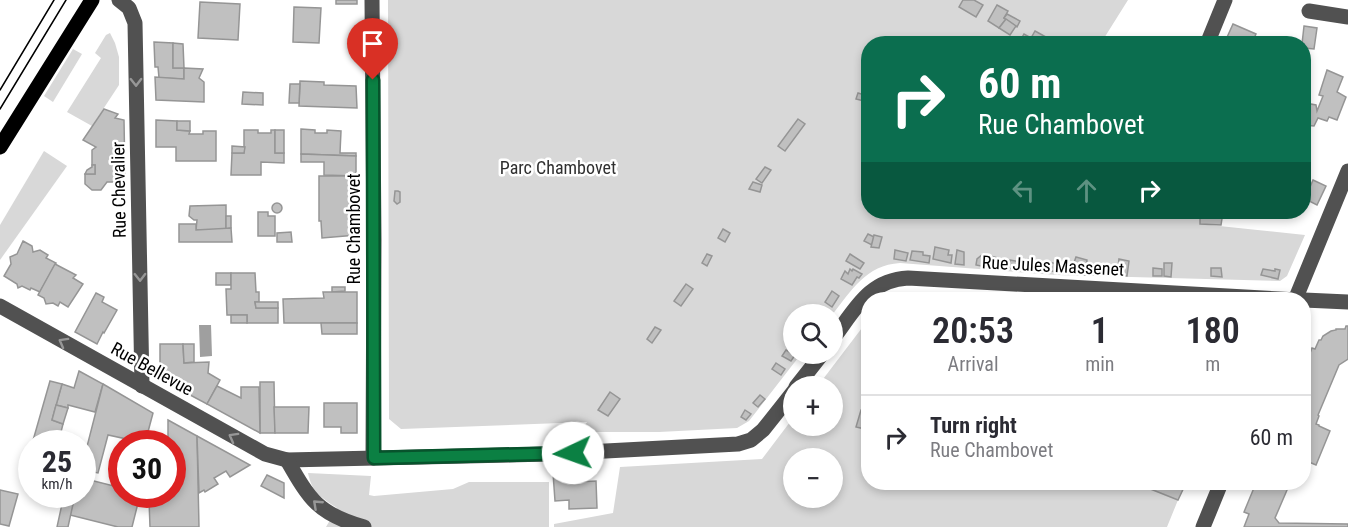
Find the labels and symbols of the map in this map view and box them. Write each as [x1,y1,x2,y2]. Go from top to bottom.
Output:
pin [347,18,398,80]
one-way arrow [130,77,142,86]
street label: Rue Chevalier [107,141,130,238]
park label: Parc Chambovet [500,157,616,178]
street label: Rue Chambovet [343,173,364,285]
street label: Rue Jules Massenet [981,251,1125,280]
one-way arrow [134,272,146,281]
street label: Rue Bellevue [108,337,197,400]
one-way arrow [59,338,69,349]
position arrow [541,421,605,485]
speed limit sign: 30 [108,430,186,508]
one-way arrow [229,433,240,444]
one-way arrow [313,500,324,511]

